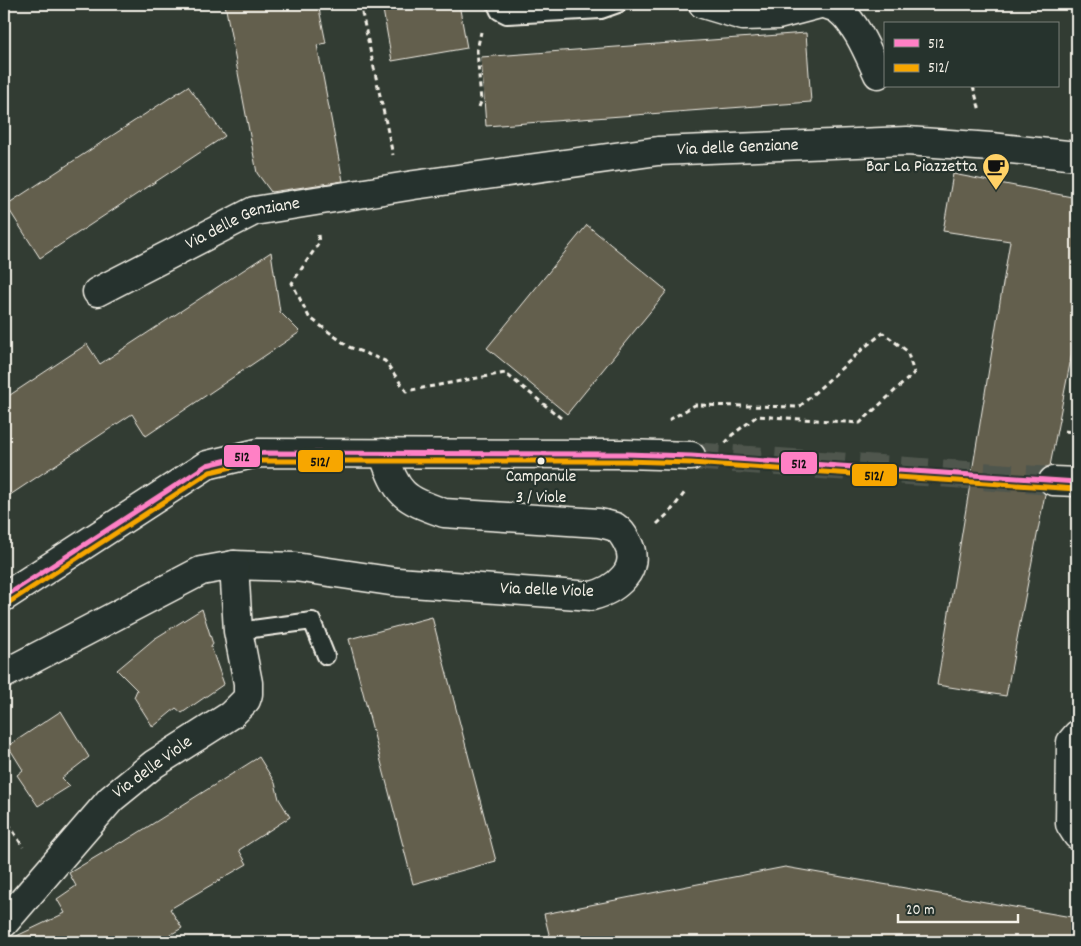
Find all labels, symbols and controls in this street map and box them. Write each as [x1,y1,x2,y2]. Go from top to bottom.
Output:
legend [884,22,1058,88]
text: 512 [928,34,945,56]
text: 512/ [928,58,949,80]
street label: Via delle Genziane [676,133,799,163]
cafe icon: Bar La Piazzetta [981,152,1011,191]
place label: Bar La Piazzetta [866,155,978,180]
street label: Via delle Genziane [181,191,302,257]
line badge: 512 [223,444,261,468]
text: 512 [234,448,250,468]
line badge: 512/ [297,449,344,473]
line badge: 512 [780,451,818,475]
text: 512/ [310,453,330,473]
text: 512 [791,455,807,475]
marker: Campanule 3 / Viole [536,456,546,466]
line badge: 512/ [851,463,898,487]
place label: Campanule 3 / Viole [506,466,576,511]
text: 512/ [864,467,884,487]
street label: Via delle Viole [500,577,594,605]
street label: Via delle Viole [108,730,198,806]
scale bar [898,891,1018,923]
text: 20 m [906,900,934,922]

